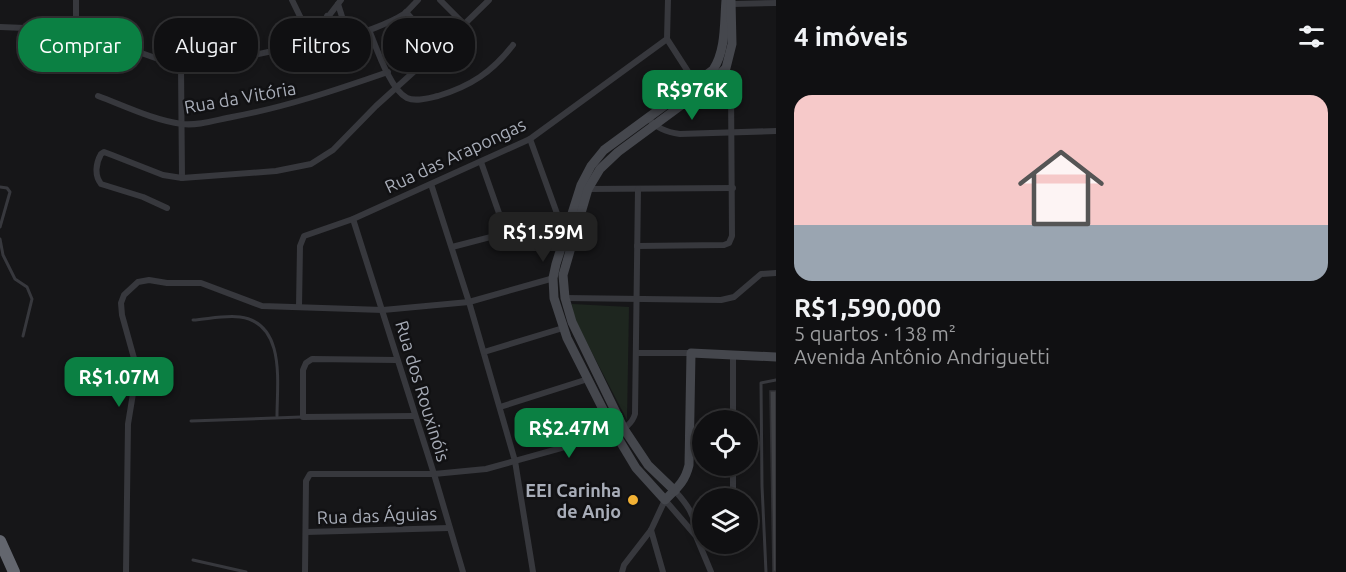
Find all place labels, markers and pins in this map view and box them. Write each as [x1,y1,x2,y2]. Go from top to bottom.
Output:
pin: R$976K [643,70,741,121]
pin: R$1.59M [488,212,598,263]
pin: R$1.07M [64,357,174,408]
pin: R$2.47M [514,408,624,459]
place label: EEI Carinha de Anjo [525,480,621,521]
marker: EEI Carinha de Anjo [626,493,640,507]

